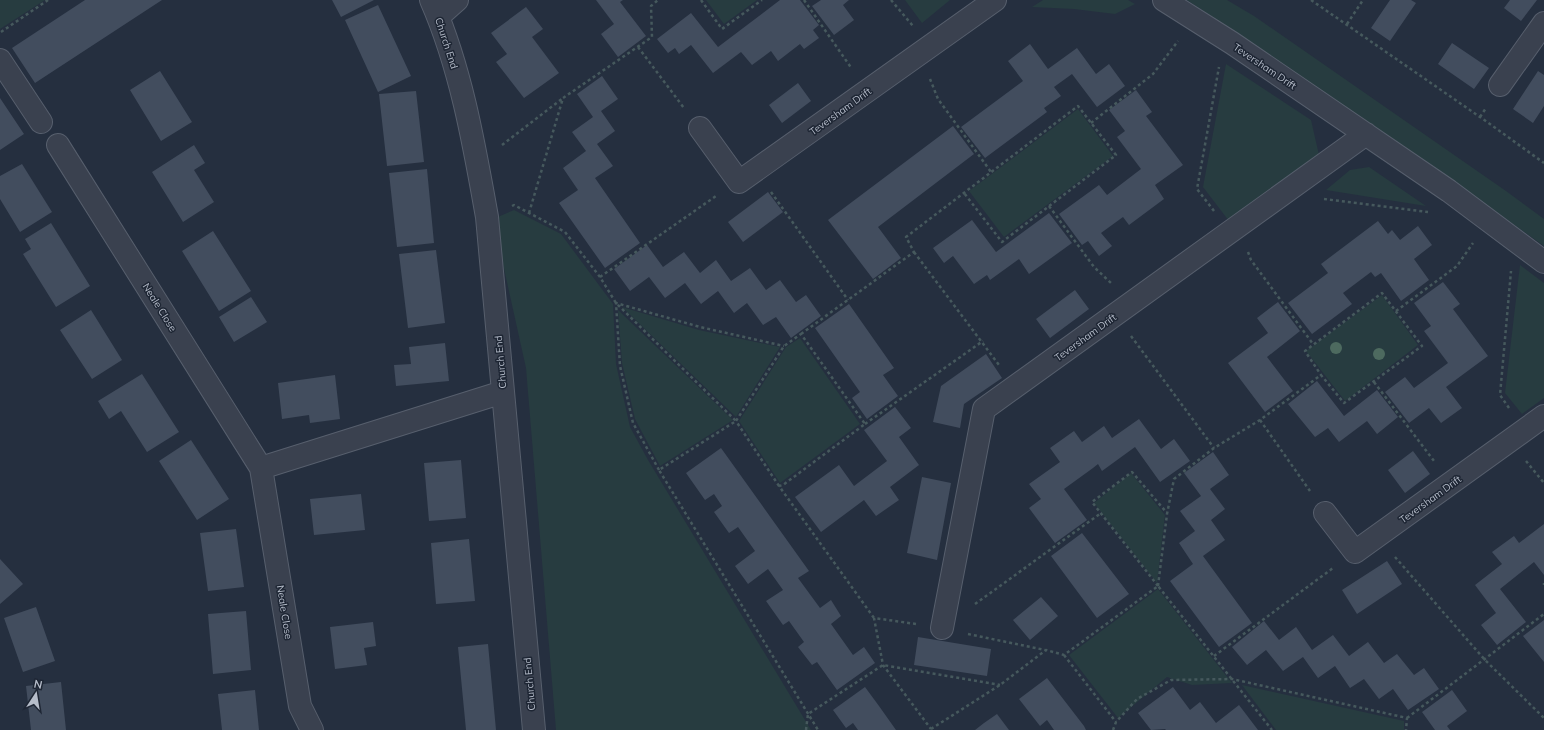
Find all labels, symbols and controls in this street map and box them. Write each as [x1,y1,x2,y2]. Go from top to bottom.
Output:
street label: Church End [432,16,461,70]
street label: Teversham Drift [1231,41,1299,93]
street label: Teversham Drift [807,84,874,138]
street label: Neale Close [140,281,180,334]
street label: Teversham Drift [1052,310,1119,364]
street label: Church End [492,335,509,389]
street label: Teversham Drift [1397,472,1464,526]
street label: Neale Close [274,584,295,640]
street label: Church End [521,657,538,711]
north arrow [16,674,56,714]
text: N [33,677,44,692]

